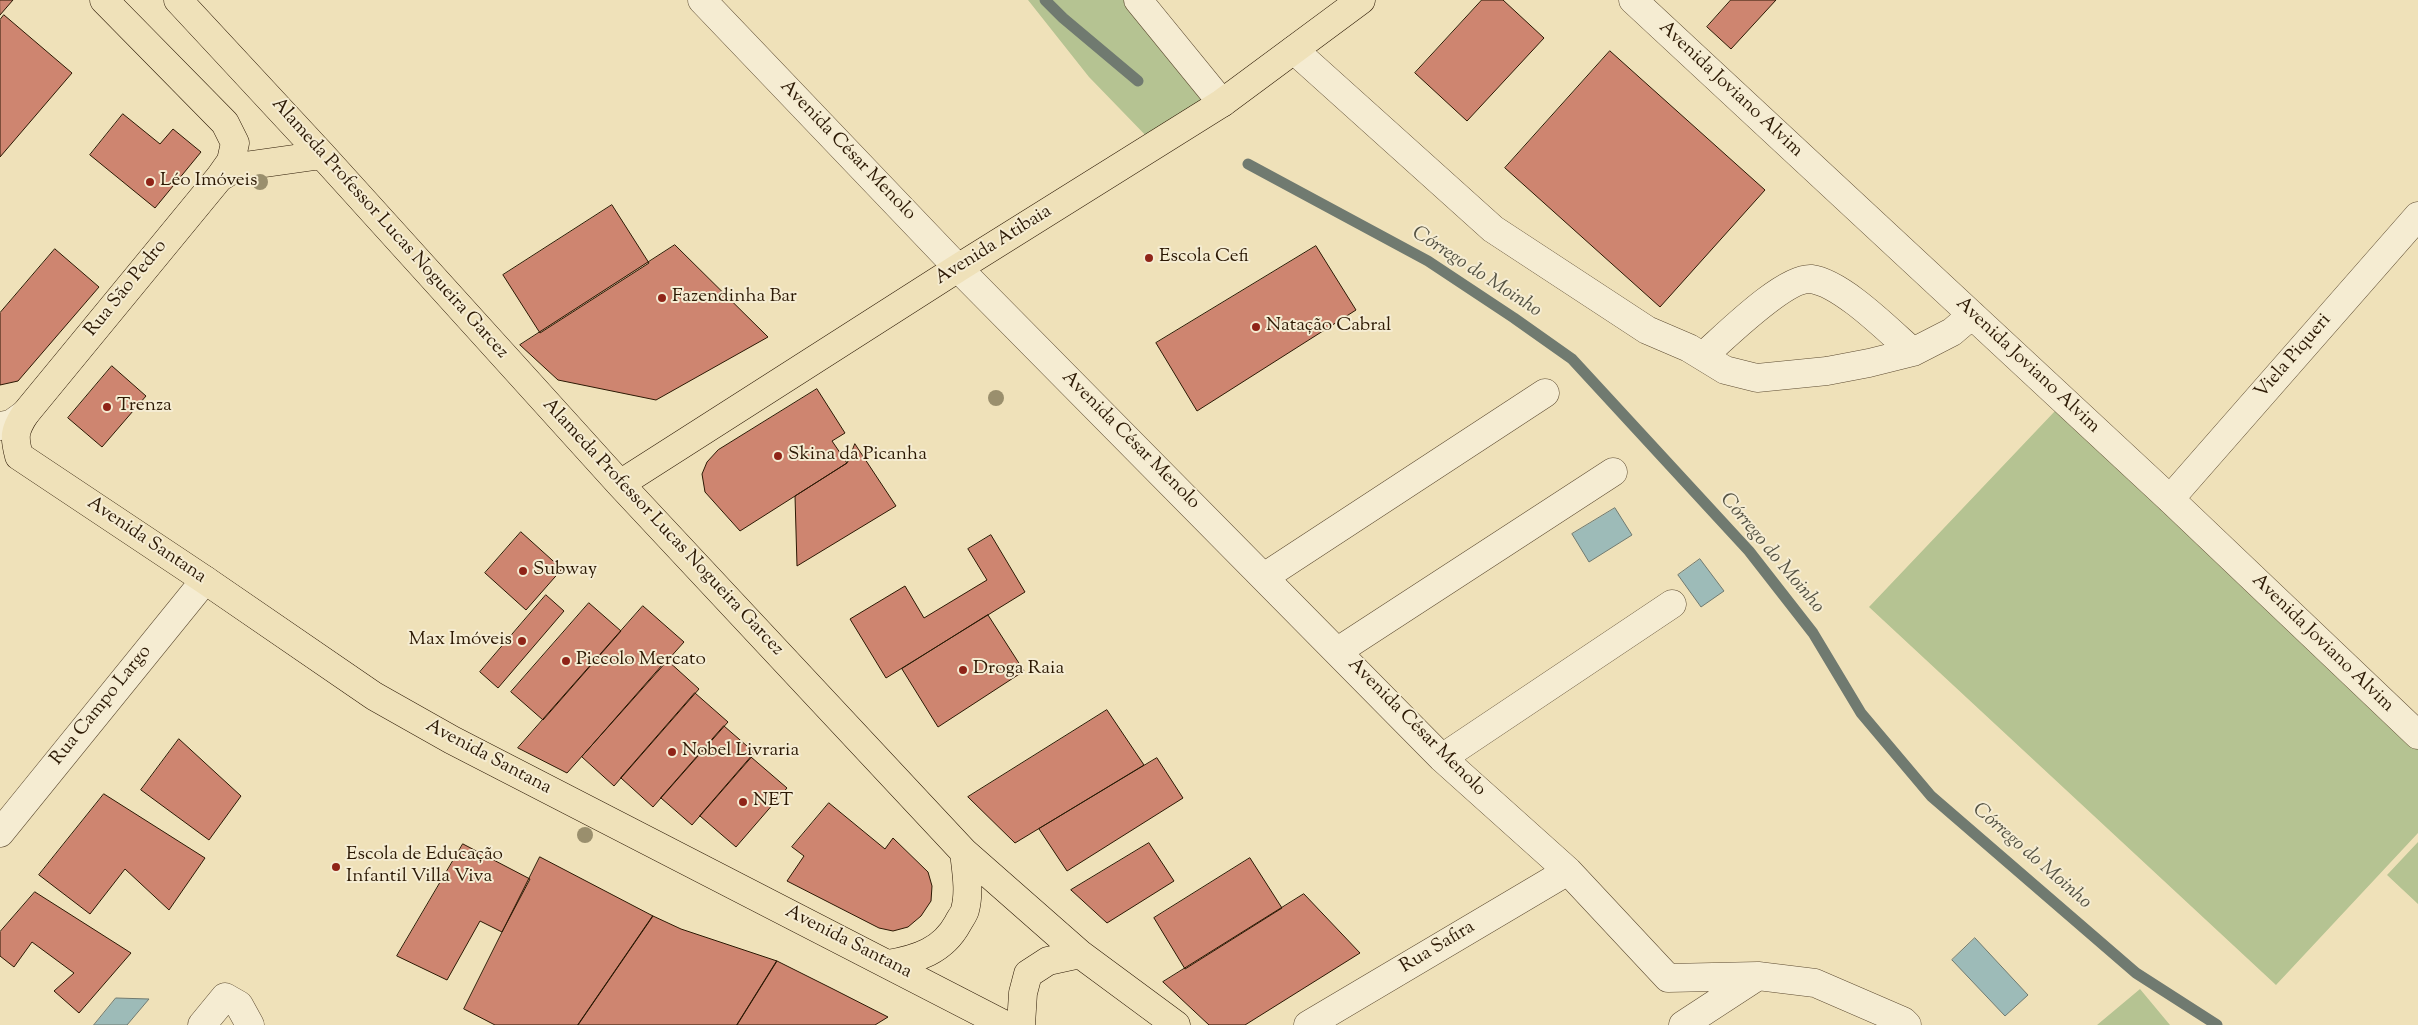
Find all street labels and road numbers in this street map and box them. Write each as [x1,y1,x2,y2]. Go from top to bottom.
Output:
street label: Avenida Joviano Alvim [1653,17,1807,163]
street label: Avenida César Menolo [774,76,920,226]
street label: Alameda Professor Lucas Nogueira Garcez [266,94,512,364]
street label: Avenida Atibaia [932,201,1056,291]
street label: Rua São Pedro [81,236,173,342]
street label: Avenida Joviano Alvim [1950,293,2104,439]
street label: Viela Piqueri [2251,310,2337,404]
street label: Avenida César Menolo [1056,367,1204,515]
street label: Alameda Professor Lucas Nogueira Garcez [537,395,787,661]
street label: Avenida Santana [82,493,210,589]
street label: Avenida Joviano Alvim [2246,570,2398,718]
street label: Rua Campo Largo [47,641,157,771]
street label: Avenida César Menolo [1342,654,1490,802]
street label: Avenida Santana [421,715,555,801]
street label: Avenida Santana [781,901,915,985]
street label: Rua Safira [1397,917,1479,979]

